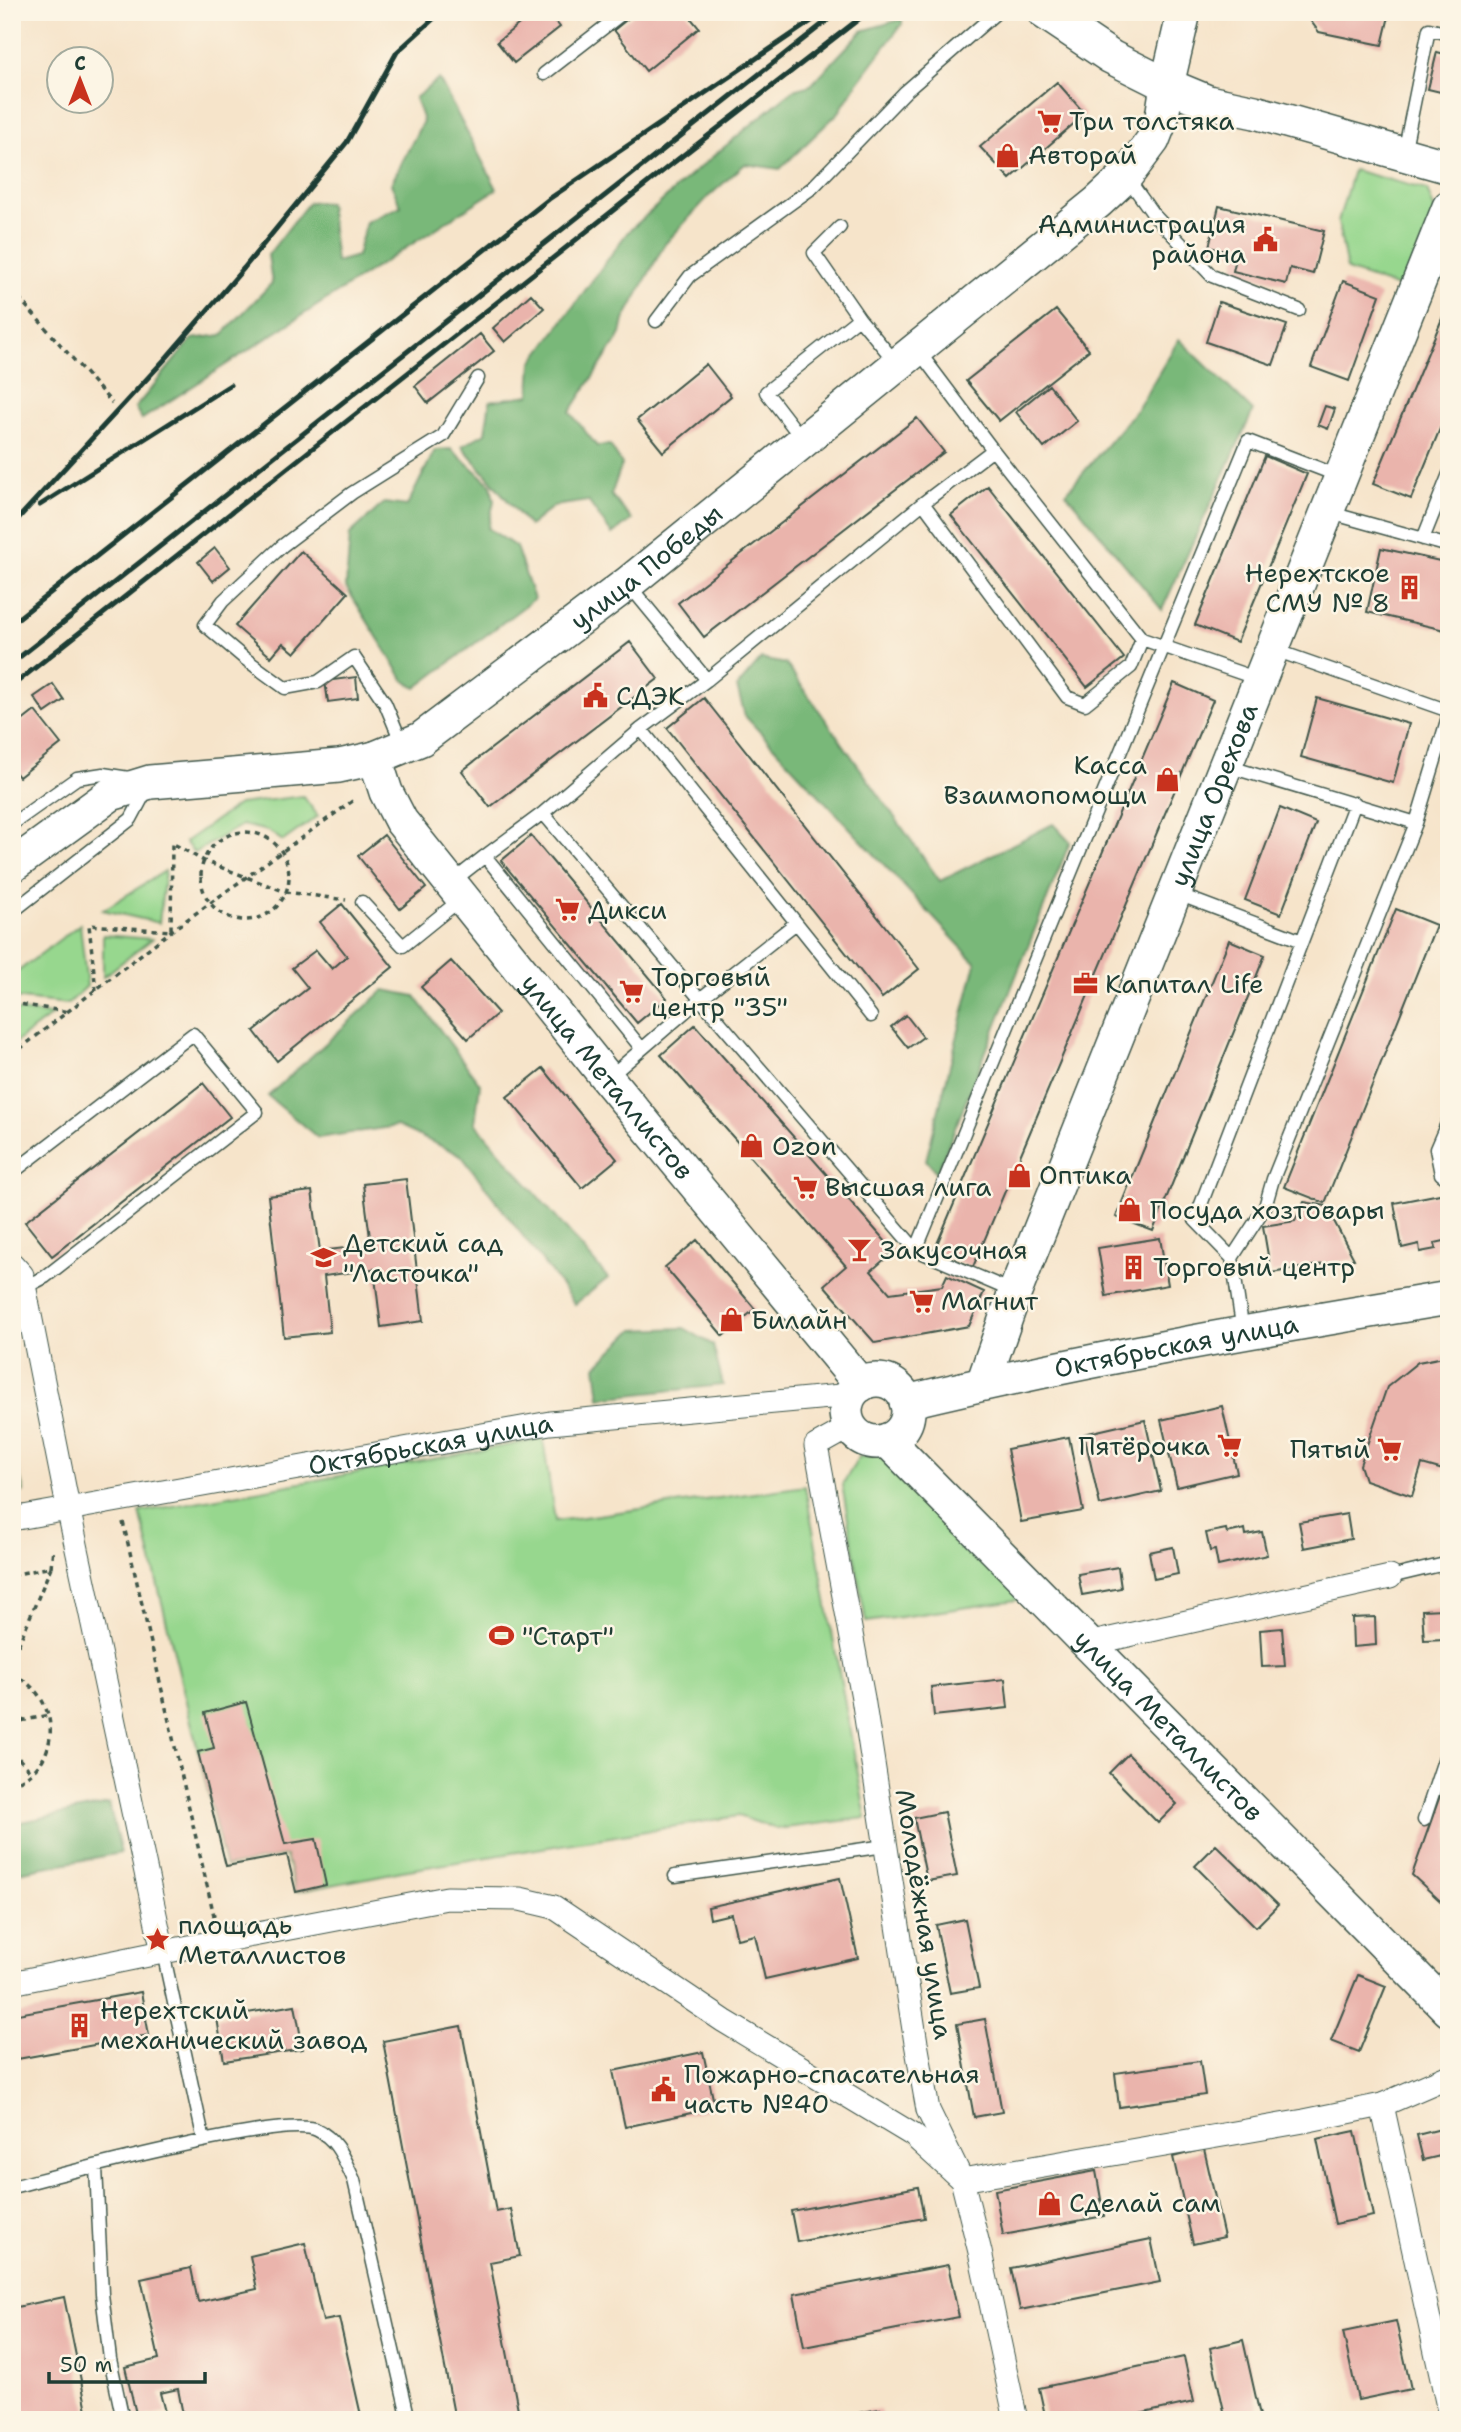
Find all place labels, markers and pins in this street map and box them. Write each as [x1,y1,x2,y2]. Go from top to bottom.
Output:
place label: Три толстяка [1069,103,1234,138]
supermarket icon: Три толстяка [1035,107,1063,135]
place label: Авторай [1028,137,1137,172]
shop icon: Авторай [994,141,1022,169]
place label: Администрация района [1038,206,1246,271]
public building icon: Администрация района [1252,225,1280,253]
place label: Нерехтское СМУ № 8 [1245,555,1390,620]
building icon: Нерехтское СМУ № 8 [1396,574,1424,602]
place label: СДЭК [616,678,685,713]
public building icon: СДЭК [582,682,610,710]
place label: Касса Взаимопомощи [943,747,1147,812]
shop icon: Касса Взаимопомощи [1153,766,1181,794]
place label: Дикси [588,892,667,927]
supermarket icon: Дикси [554,896,582,924]
place label: Торговый центр "35" [651,959,788,1024]
place label: Капитал Life [1105,966,1264,1001]
office icon: Капитал Life [1071,970,1099,998]
supermarket icon: Торговый центр "35" [617,978,645,1006]
place label: Ozon [772,1128,837,1163]
shop icon: Ozon [738,1132,766,1160]
place label: Оптика [1039,1157,1131,1192]
shop icon: Оптика [1005,1161,1033,1189]
place label: Высшая лига [825,1169,991,1204]
supermarket icon: Высшая лига [791,1173,819,1201]
place label: Посуда хозтовары [1150,1192,1385,1227]
shop icon: Посуда хозтовары [1116,1196,1144,1224]
place label: Детский сад "Ласточка" [343,1225,504,1290]
place label: Закусочная [880,1232,1028,1267]
bar icon: Закусочная [846,1236,874,1264]
school or university icon: Детский сад "Ласточка" [309,1244,337,1272]
place label: Торговый центр [1153,1249,1355,1284]
building icon: Торговый центр [1119,1253,1147,1281]
place label: Магнит [941,1283,1039,1318]
supermarket icon: Магнит [907,1287,935,1315]
place label: Билайн [751,1302,848,1337]
shop icon: Билайн [717,1306,745,1334]
place label: Пятёрочка [1078,1428,1210,1463]
place label: Пятый [1290,1431,1370,1466]
supermarket icon: Пятёрочка [1216,1432,1244,1460]
supermarket icon: Пятый [1376,1435,1404,1463]
place label: "Старт" [522,1618,614,1653]
sports icon: "Старт" [488,1622,516,1650]
place label: площадь Металлистов [178,1907,346,1972]
place icon: площадь Металлистов [144,1926,172,1954]
place label: Нерехтский механический завод [100,1992,368,2057]
building icon: Нерехтский механический завод [66,2011,94,2039]
place label: Пожарно-спасательная часть №40 [684,2056,980,2121]
public building icon: Пожарно-спасательная часть №40 [650,2075,678,2103]
place label: Сделай сам [1069,2185,1221,2220]
shop icon: Сделай сам [1035,2189,1063,2217]

